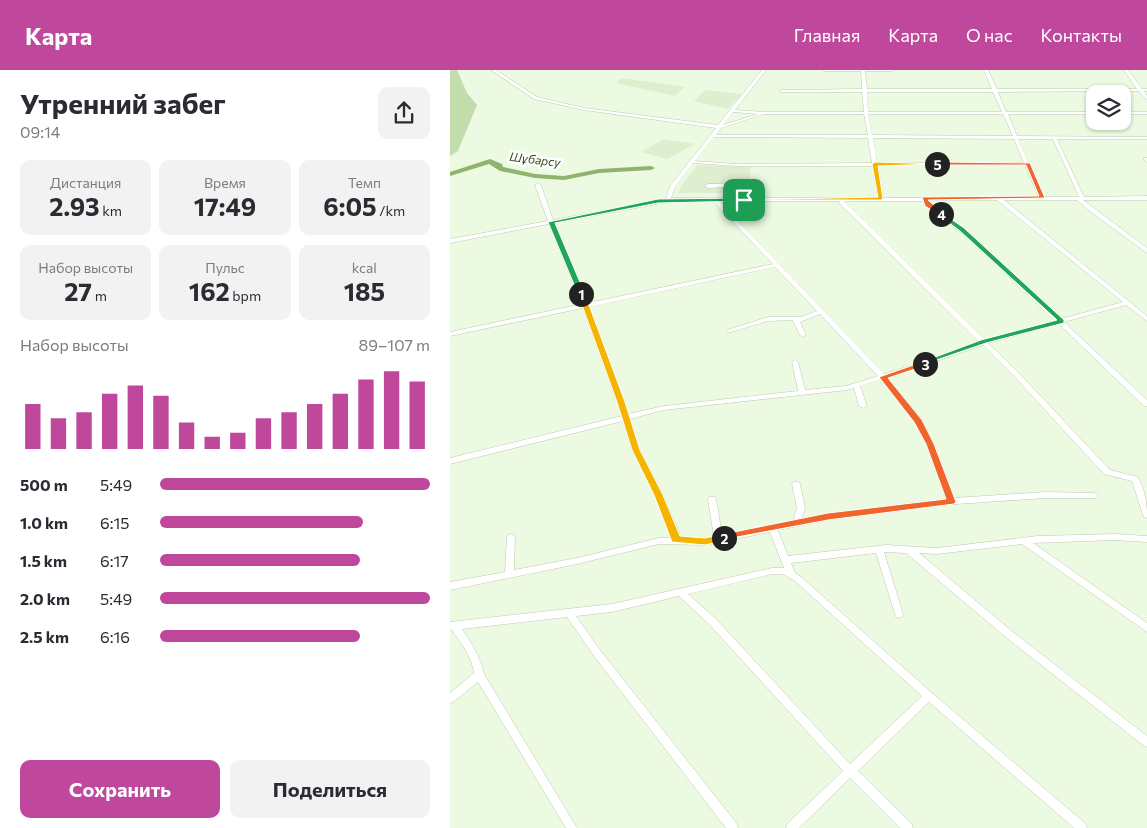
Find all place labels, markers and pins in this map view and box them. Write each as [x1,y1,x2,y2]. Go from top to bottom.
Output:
pin: 5 [924,152,950,176]
pin [723,179,765,221]
pin: 4 [928,202,954,226]
pin: 1 [568,282,594,306]
pin: 3 [912,352,938,376]
pin: 2 [712,526,736,550]

